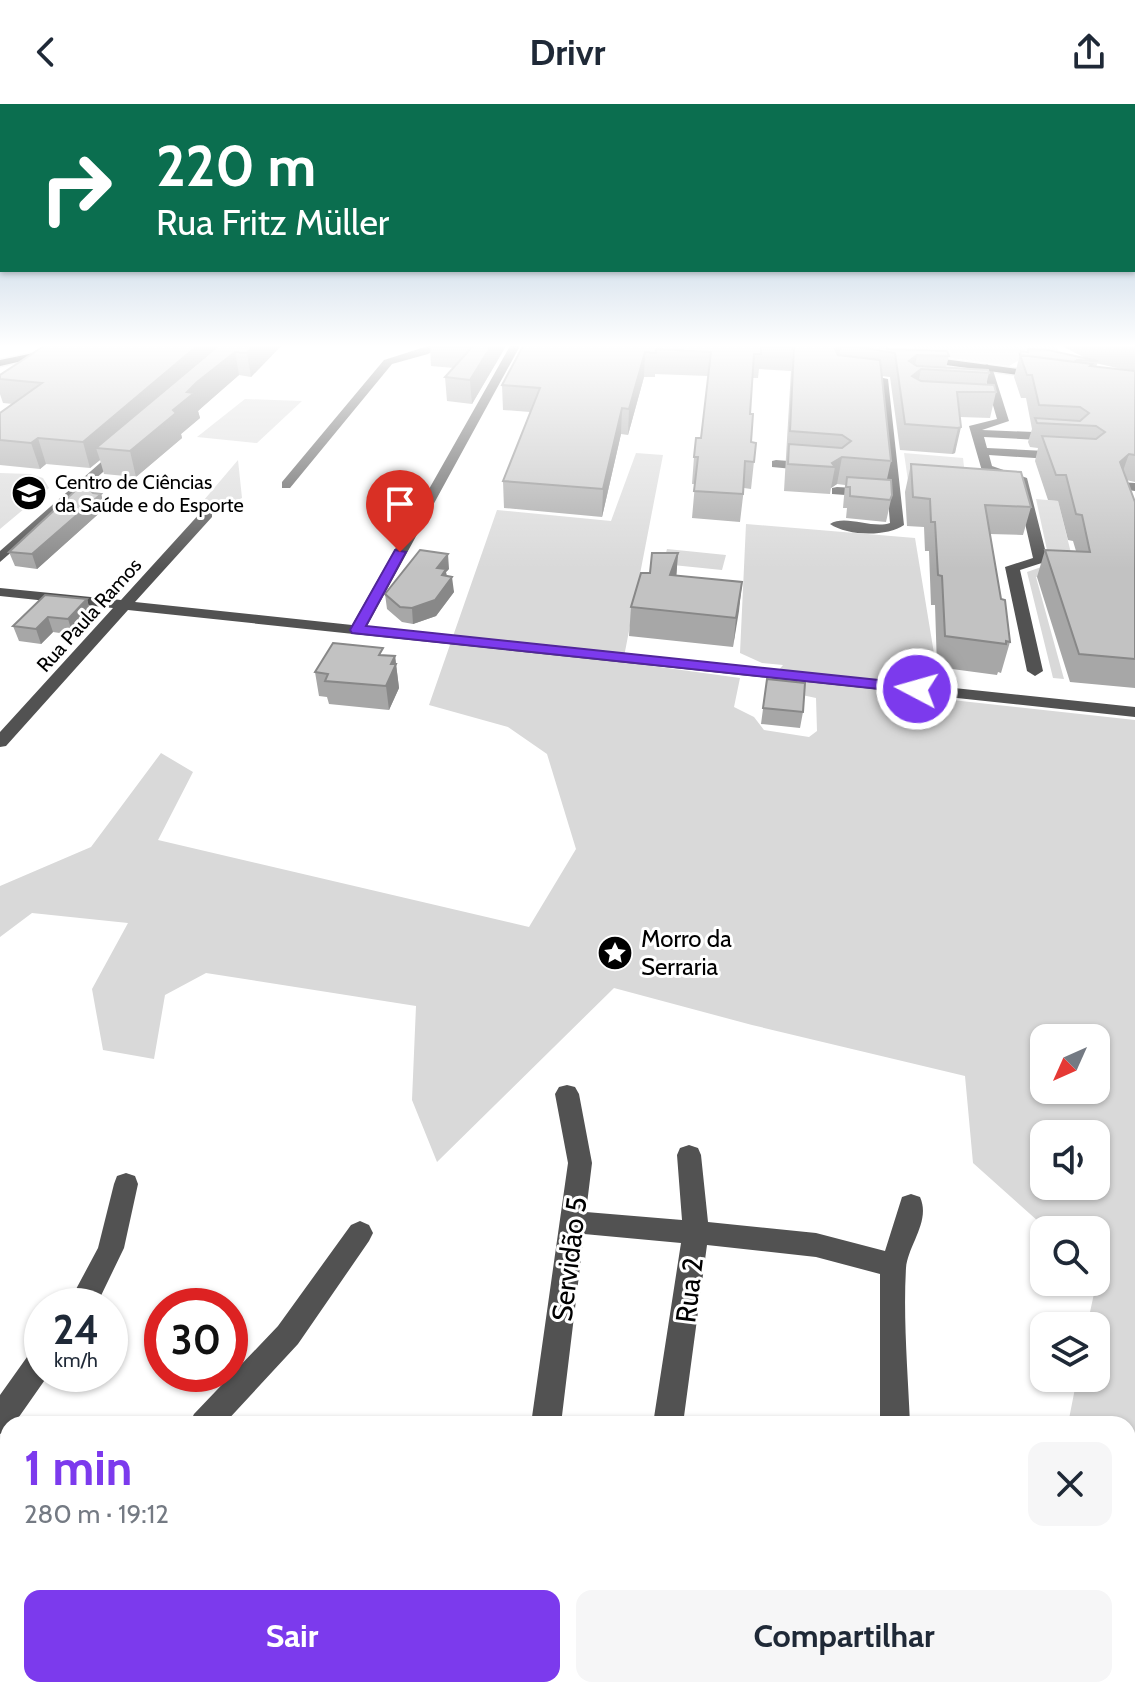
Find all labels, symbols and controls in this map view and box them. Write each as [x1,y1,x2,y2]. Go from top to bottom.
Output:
icon: back [24,30,68,74]
text: Drivr [530,30,605,74]
icon: share [1067,30,1111,74]
text: 220 m [156,132,316,200]
icon: right [24,136,128,240]
text: Rua Fritz Müller [156,200,389,244]
place label: Centro de Ciências da Saúde e do Esporte [55,470,244,517]
pin [366,470,434,552]
school or university icon: Centro de Ciências da Saúde e do Esporte [10,474,48,512]
icon: arrive [378,482,422,526]
street label: Rua Paula Ramos [32,553,146,677]
position arrow [875,647,959,731]
place label: Morro da Serraria [641,924,732,981]
place icon: Morro da Serraria [596,934,634,972]
north arrow [1030,1024,1110,1104]
map controls [1030,1024,1110,1392]
button: sound [1030,1120,1110,1200]
street label: Servidão 5 [545,1195,593,1323]
button: search [1030,1216,1110,1296]
street label: Rua 2 [668,1255,710,1325]
speed limit sign: 30 [144,1288,248,1392]
text: 24 [53,1305,99,1354]
button: layers [1030,1312,1110,1392]
text: km/h [54,1348,98,1372]
text: 1 min [24,1439,132,1497]
button: close [1028,1442,1112,1526]
text: 280 m · 19:12 [24,1498,169,1530]
button: Sair [24,1590,560,1682]
button: Compartilhar [576,1590,1112,1682]

